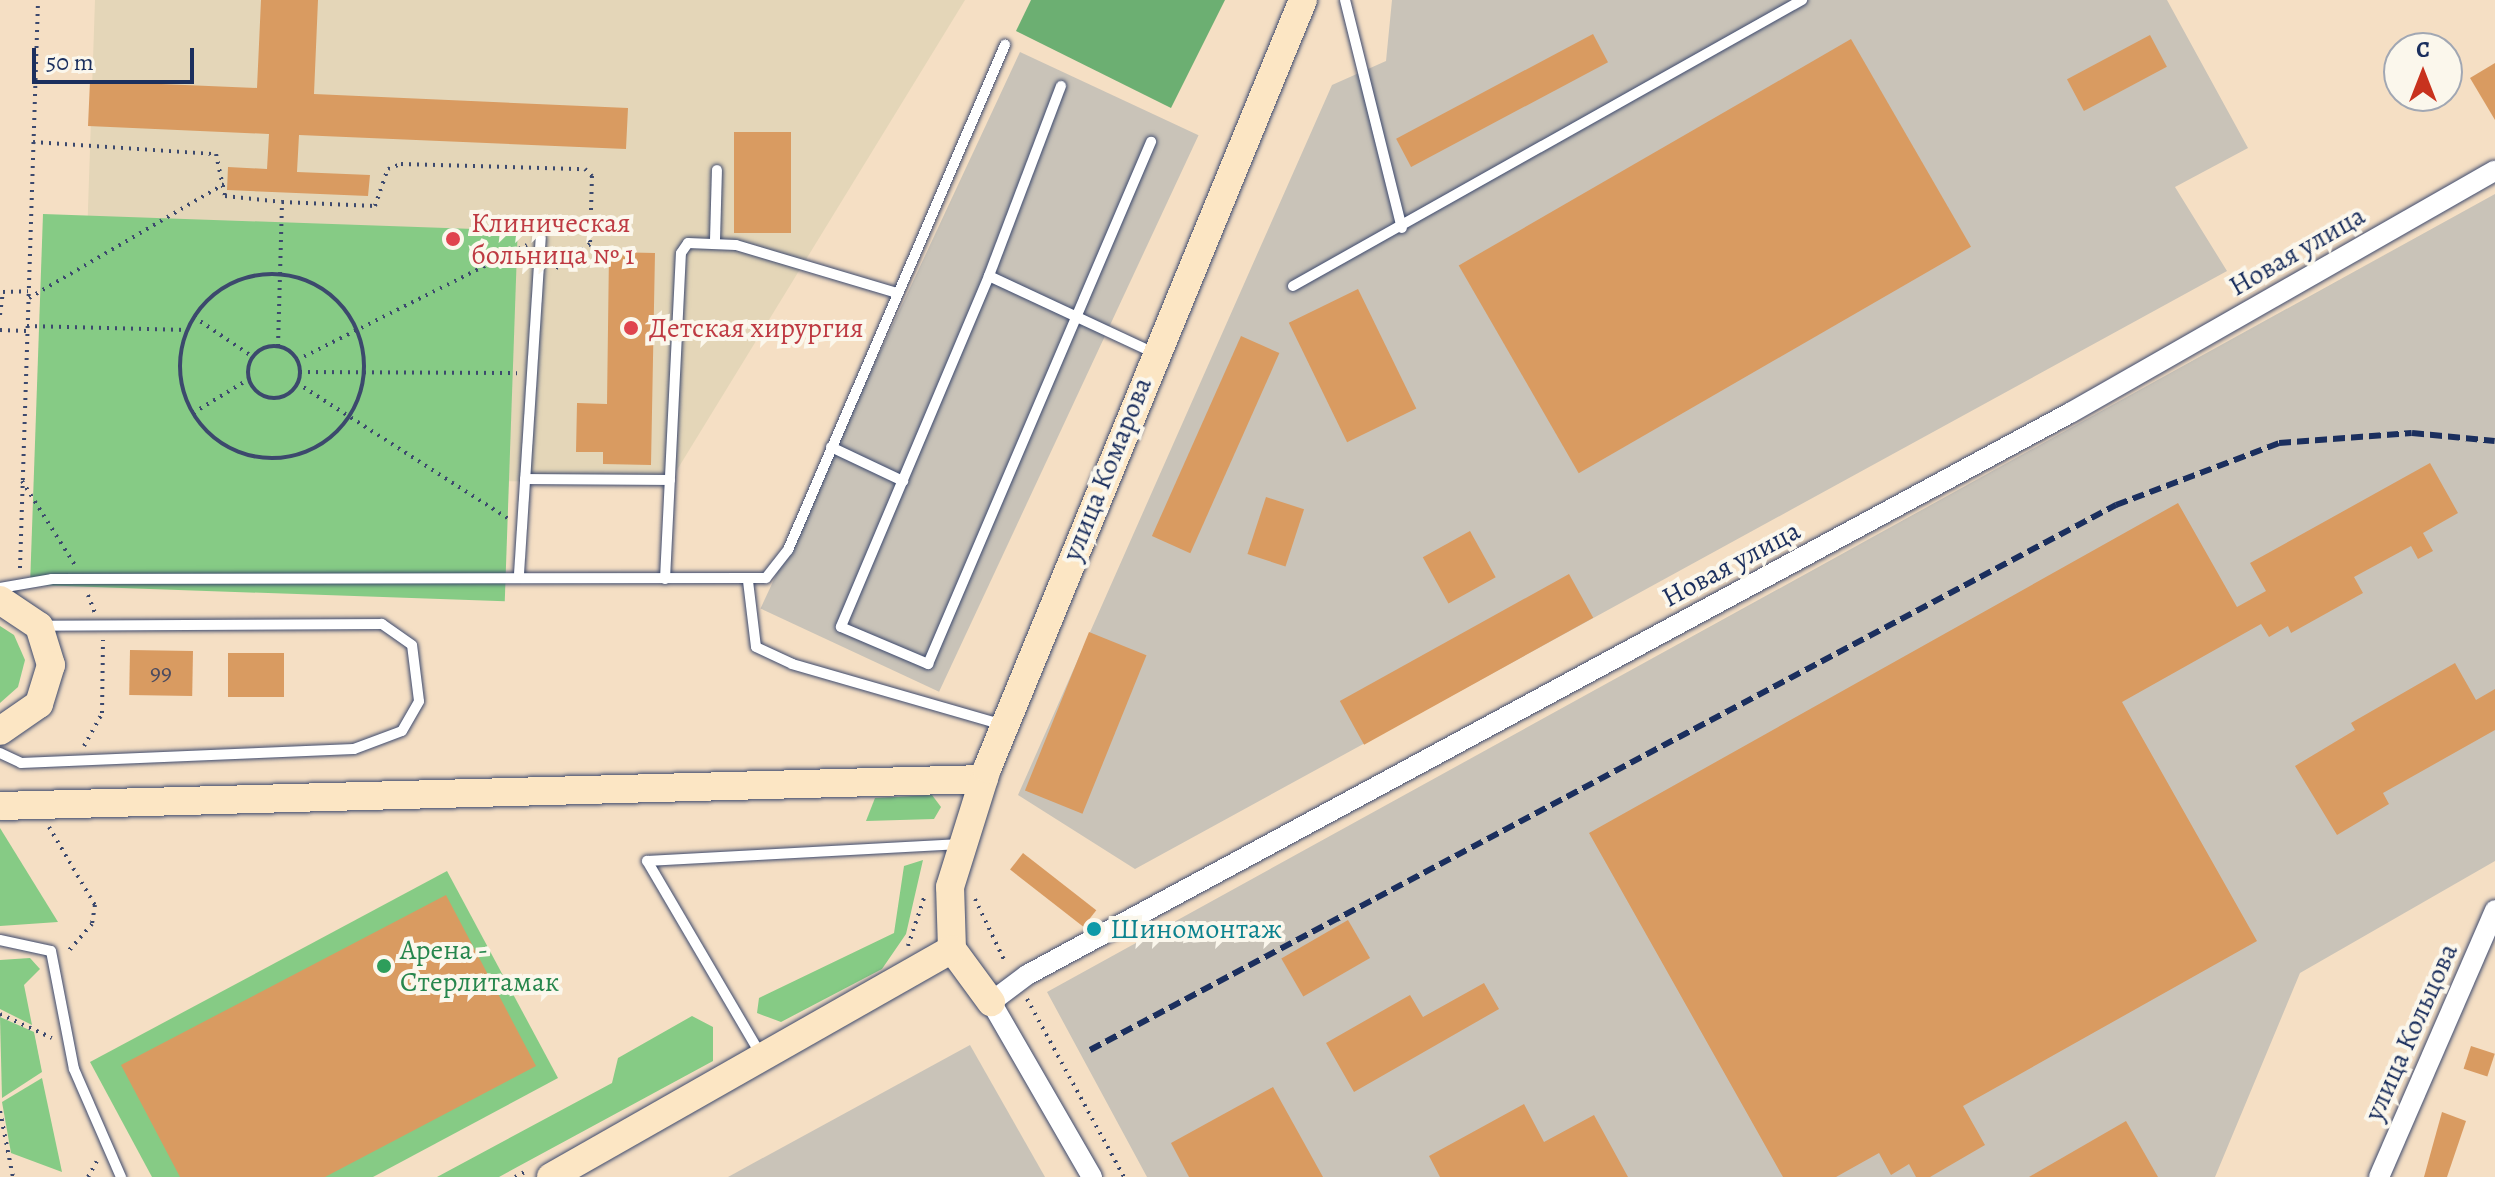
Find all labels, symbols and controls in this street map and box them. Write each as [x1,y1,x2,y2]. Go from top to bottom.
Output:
scale bar [36,32,198,82]
north arrow [2383,32,2463,112]
text: С [2416,35,2430,65]
text: 50 m [46,46,94,78]
street label: Новая улица [2223,199,2371,303]
place label: Клиническая больница № 1 [471,206,635,272]
marker: Клиническая больница № 1 [442,228,464,250]
place label: Детская хирургия [649,311,864,345]
marker: Детская хирургия [620,317,642,339]
street label: улица Комарова [1055,372,1159,566]
street label: Новая улица [1656,514,1806,614]
house number: 99 [150,659,172,687]
place label: Шиномонтаж [1110,912,1282,946]
marker: Шиномонтаж [1085,920,1103,938]
place label: Арена - Стерлитамак [400,933,559,999]
street label: улица Кольцова [2357,938,2465,1126]
marker: Арена - Стерлитамак [375,957,393,975]

